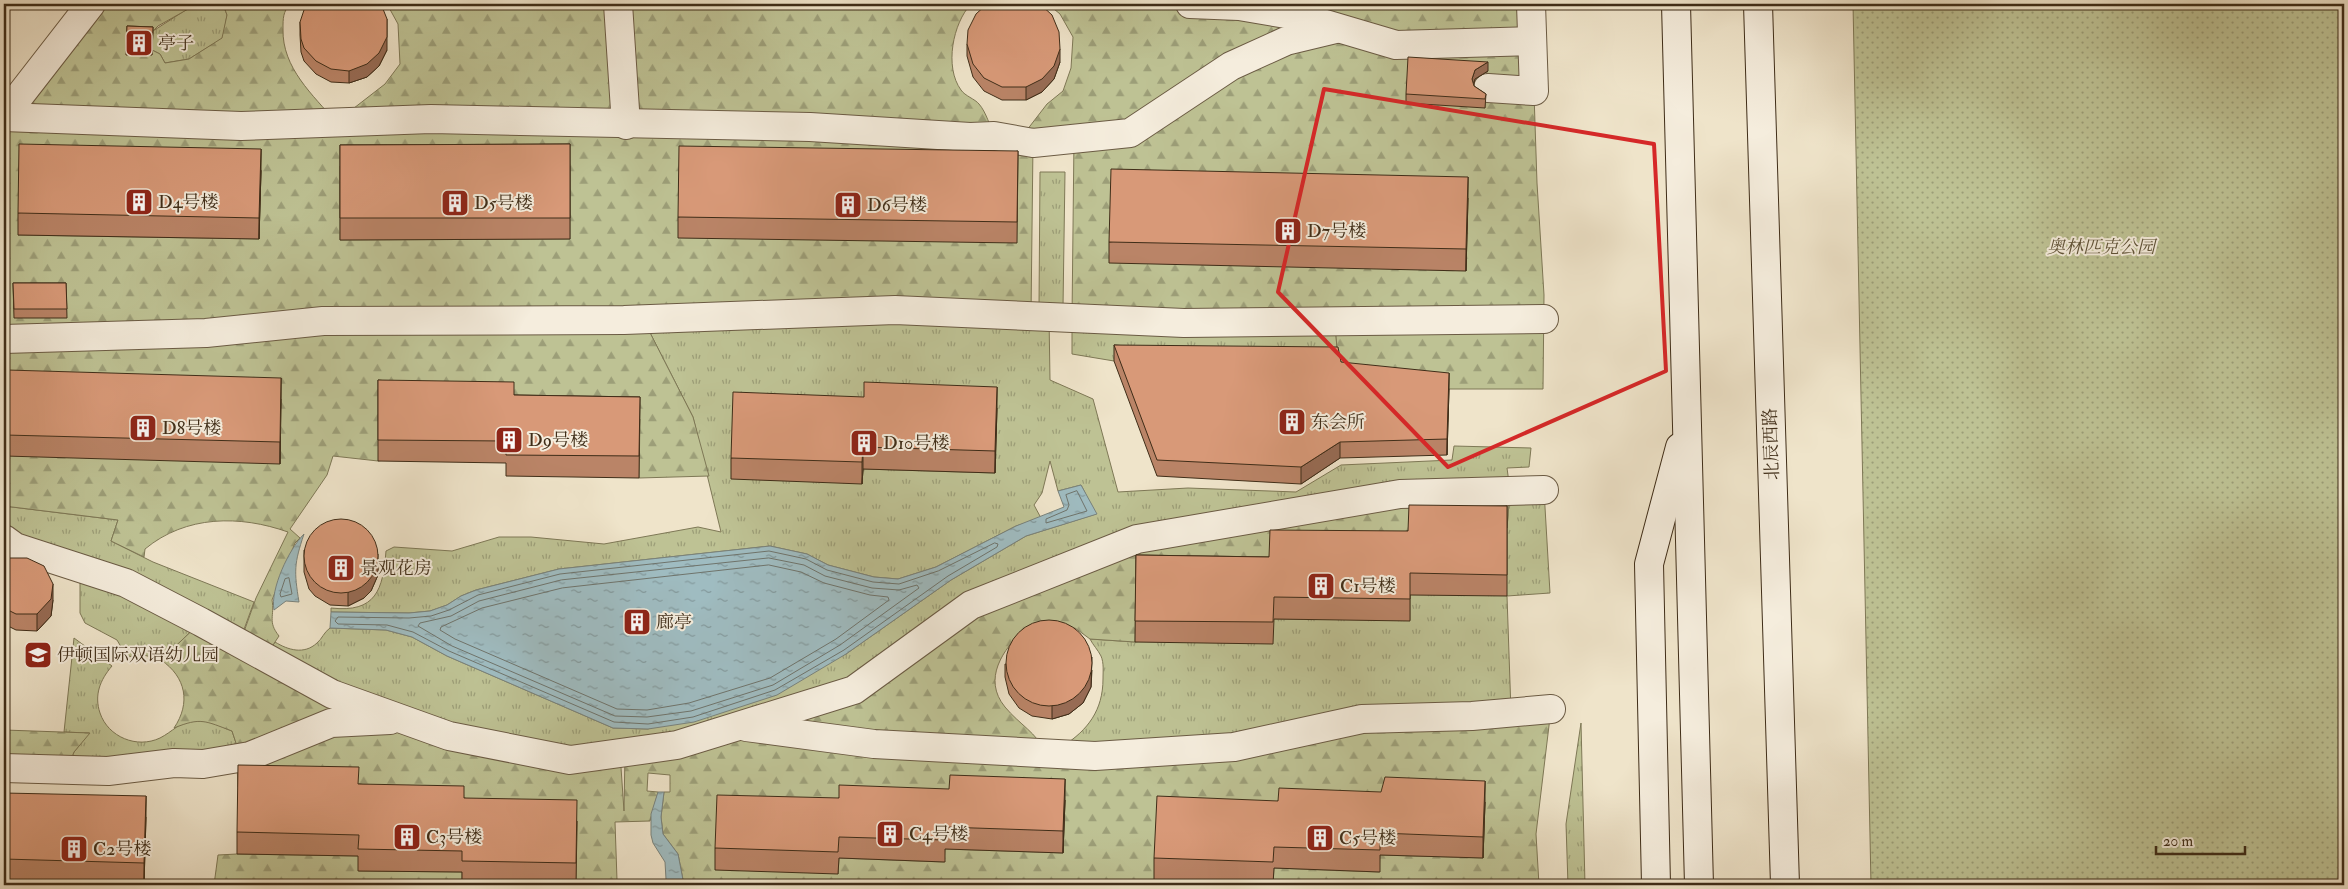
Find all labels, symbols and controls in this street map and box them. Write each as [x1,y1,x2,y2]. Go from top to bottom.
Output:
building icon: 亭子 [124,28,154,58]
place label: 亭子 [158,32,194,55]
building icon: D4号楼 [124,187,154,217]
building icon: D5号楼 [440,188,470,218]
building icon: D6号楼 [833,190,863,220]
place label: D4号楼 [158,191,218,214]
place label: D5号楼 [474,192,533,215]
place label: D6号楼 [867,194,927,217]
building icon: D7号楼 [1273,216,1303,246]
place label: D7号楼 [1307,220,1366,243]
park label: 奥林匹克公园 [2047,236,2158,259]
building icon: 东会所 [1277,407,1307,437]
street label: 北辰西路 [1759,408,1784,480]
place label: 东会所 [1311,411,1365,434]
building icon: D8号楼 [128,413,158,443]
place label: D8号楼 [162,417,221,440]
building icon: D9号楼 [494,425,524,455]
building icon: D10号楼 [849,428,879,458]
place label: D9号楼 [528,429,588,452]
place label: D10号楼 [883,432,949,455]
building icon: 景观花房 [326,553,356,583]
place label: 景观花房 [360,557,432,580]
building icon: C1号楼 [1306,571,1336,601]
place label: C1号楼 [1340,575,1396,598]
building icon: 廊亭 [622,607,652,637]
place label: 廊亭 [656,611,692,634]
school or university icon: 伊顿国际双语幼儿园 [23,640,53,670]
place label: 伊顿国际双语幼儿园 [57,644,219,667]
building icon: C4号楼 [875,819,905,849]
building icon: C3号楼 [392,822,422,852]
place label: C4号楼 [909,823,968,846]
building icon: C5号楼 [1305,823,1335,853]
scale bar [2156,824,2244,856]
place label: C3号楼 [426,826,482,849]
place label: C5号楼 [1339,827,1396,850]
text: 20 m [2163,832,2193,851]
building icon: C2号楼 [59,834,89,864]
place label: C2号楼 [93,838,151,861]

